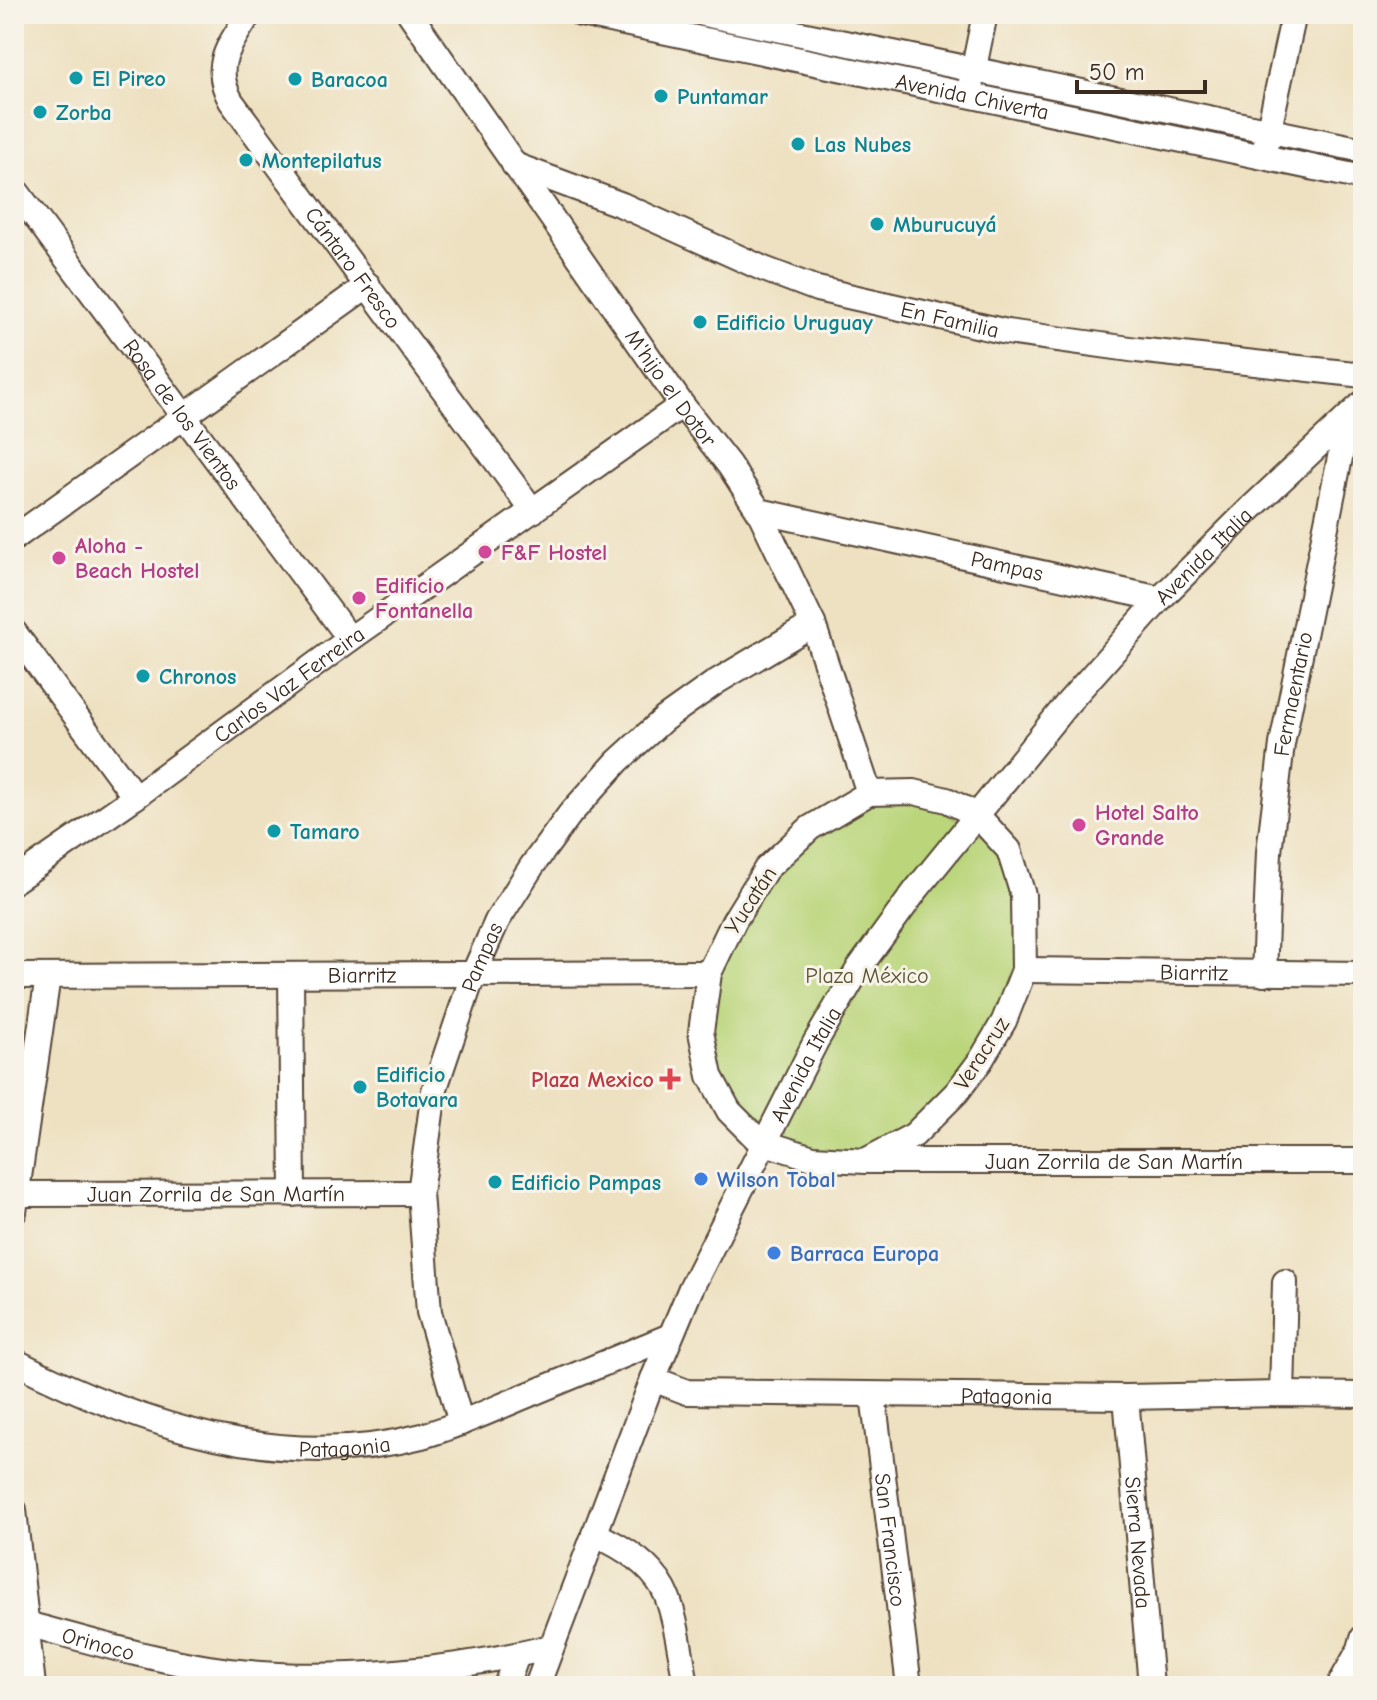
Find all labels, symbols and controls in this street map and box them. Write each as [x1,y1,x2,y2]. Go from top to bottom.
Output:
scale bar [1077,44,1205,94]
text: 50 m [1089,58,1145,86]
place label: El Pireo [92,66,166,92]
place label: Baracoa [311,67,388,93]
street label: Avenida Chiverta [893,68,1051,126]
marker: El Pireo [67,69,85,87]
marker: Baracoa [286,70,304,88]
place label: Puntamar [677,84,768,110]
marker: Puntamar [652,87,670,105]
place label: Zorba [56,100,112,126]
marker: Zorba [31,103,49,121]
place label: Las Nubes [814,132,911,158]
marker: Las Nubes [789,135,807,153]
place label: Montepilatus [262,148,382,174]
marker: Montepilatus [237,151,255,169]
street label: Cántaro Fresco [299,202,406,334]
place label: Mburucuyá [893,212,997,238]
marker: Mburucuyá [868,215,886,233]
street label: En Familia [898,296,1001,344]
place label: Edificio Uruguay [716,310,874,336]
marker: Edificio Uruguay [691,313,709,331]
street label: M'hijo el Dotor [619,325,722,452]
street label: Rosa de los Vientos [117,334,246,495]
street label: Avenida Italia [1150,502,1258,611]
place label: Aloha - Beach Hostel [75,533,199,584]
place label: F&F Hostel [501,540,607,566]
marker: F&F Hostel [476,543,494,561]
street label: Pampas [968,546,1045,587]
marker: Aloha - Beach Hostel [50,549,68,567]
place label: Edificio Fontanella [375,573,473,624]
marker: Edificio Fontanella [350,589,368,607]
street label: Carlos Vaz Ferreira [209,621,370,749]
street label: Fermaentario [1269,630,1318,758]
place label: Chronos [159,664,236,690]
marker: Chronos [134,667,152,685]
place label: Hotel Salto Grande [1095,800,1199,851]
marker: Hotel Salto Grande [1070,816,1088,834]
place label: Tamaro [290,819,360,845]
marker: Tamaro [265,822,283,840]
street label: Yucatán [719,862,782,939]
street label: Pampas [456,919,509,995]
street label: Biarritz [1160,960,1229,986]
street label: Biarritz [328,962,397,989]
park label: Plaza México [805,963,929,989]
street label: Avenida Italia [765,1002,847,1127]
street label: Veracruz [949,1012,1015,1095]
place label: Edificio Botavara [376,1062,458,1113]
place label: Plaza Mexico [531,1067,654,1093]
marker: Plaza Mexico [661,1070,679,1088]
marker: Edificio Botavara [351,1078,369,1096]
street label: Juan Zorrila de San Martín [985,1149,1243,1175]
place label: Wilson Tobal [717,1167,836,1193]
place label: Edificio Pampas [511,1170,661,1196]
marker: Wilson Tobal [692,1170,710,1188]
marker: Edificio Pampas [486,1173,504,1191]
street label: Juan Zorrila de San Martín [87,1181,345,1208]
place label: Barraca Europa [790,1241,939,1267]
marker: Barraca Europa [765,1244,783,1262]
street label: Patagonia [961,1383,1053,1410]
street label: Patagonia [298,1431,392,1463]
street label: San Francisco [869,1472,911,1608]
street label: Sierra Nevada [1119,1475,1156,1610]
street label: Orinoco [59,1622,137,1666]

